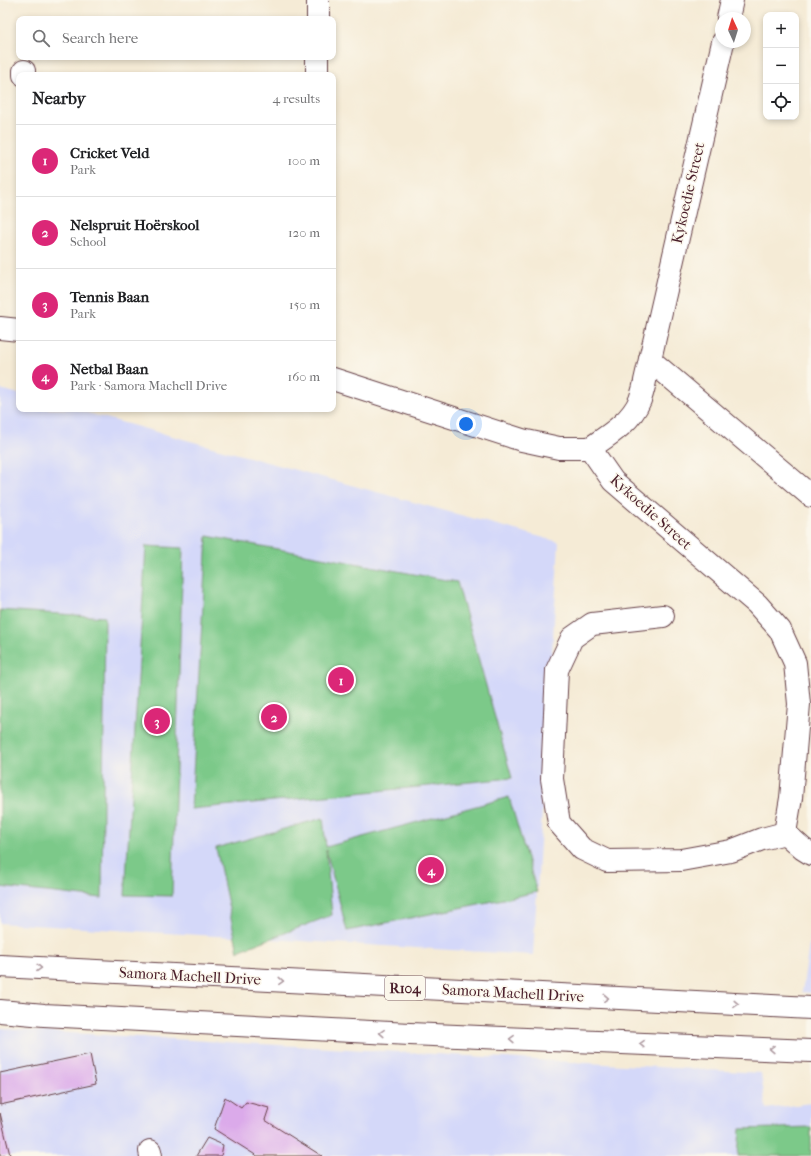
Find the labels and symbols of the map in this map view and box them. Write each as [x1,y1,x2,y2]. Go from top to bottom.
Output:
north arrow [715,12,751,48]
street label: Kykoedie Street [668,140,709,245]
your location [456,414,476,434]
street label: Kykoedie Street [607,471,696,554]
pin: 1 [328,665,354,695]
pin: 2 [261,702,287,732]
pin: 3 [144,706,170,736]
pin: 4 [418,855,444,885]
street label: Samora Machell Drive [119,963,262,989]
one-way arrow [36,964,42,972]
road number: R104 [385,976,425,1000]
one-way arrow [278,977,284,986]
street label: Samora Machell Drive [442,980,585,1006]
one-way arrow [603,994,609,1002]
one-way arrow [733,1000,739,1009]
one-way arrow [379,1028,385,1037]
one-way arrow [509,1034,515,1043]
one-way arrow [639,1040,645,1048]
one-way arrow [769,1045,775,1054]

